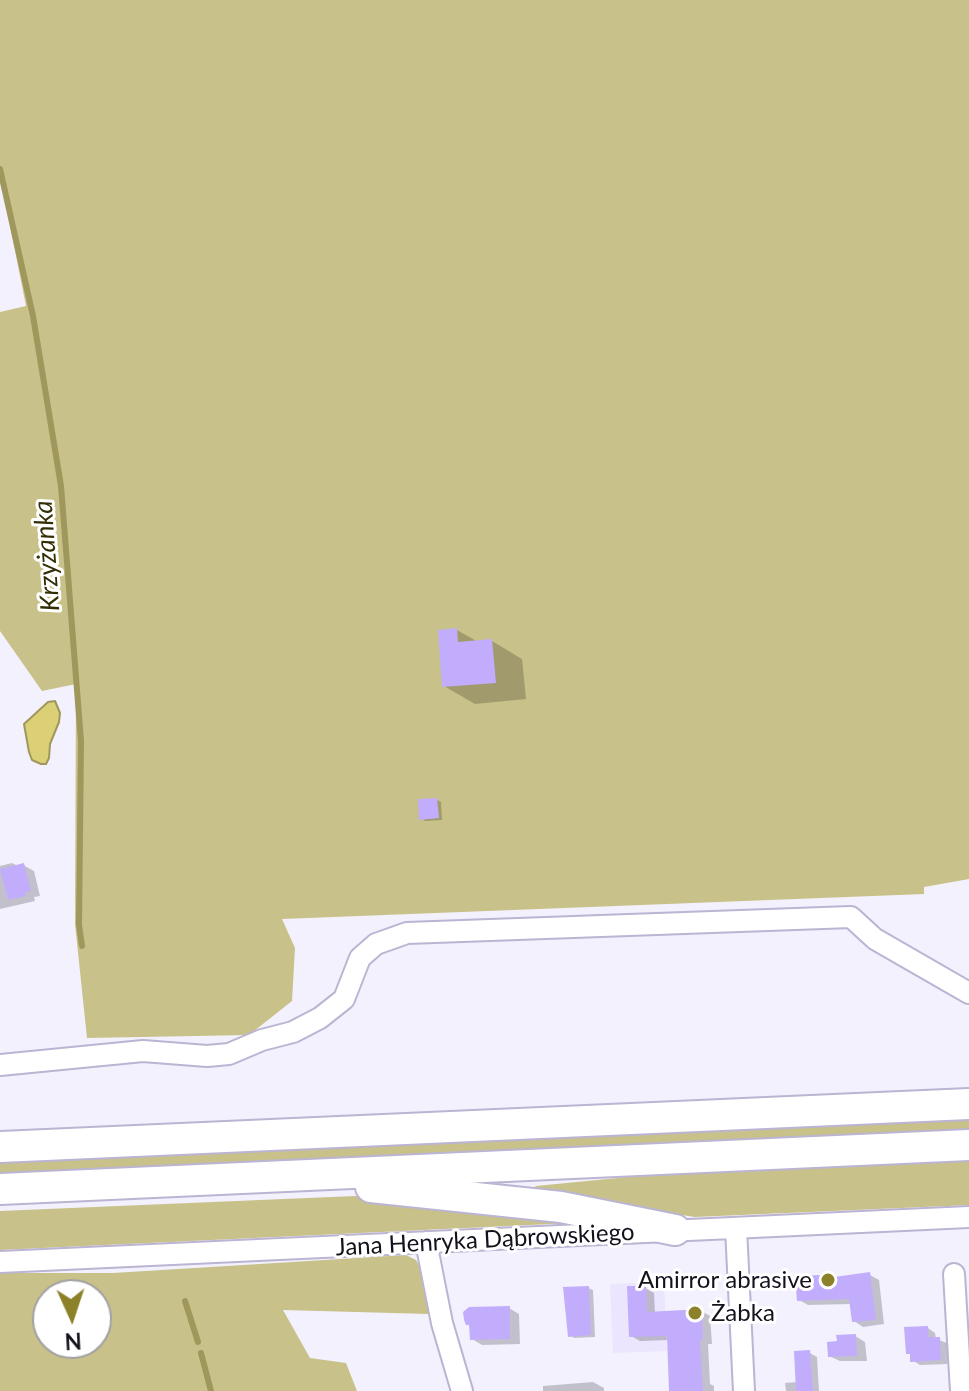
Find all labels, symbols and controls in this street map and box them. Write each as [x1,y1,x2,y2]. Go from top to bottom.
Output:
water label: Krzyżanka [28,499,66,613]
street label: Jana Henryka Dąbrowskiego [335,1218,635,1262]
place label: Amirror abrasive [638,1266,812,1294]
marker: Amirror abrasive [819,1271,837,1289]
north arrow [32,1279,112,1359]
place label: Żabka [711,1299,775,1327]
marker: Żabka [686,1304,704,1322]
text: N [64,1328,82,1355]

